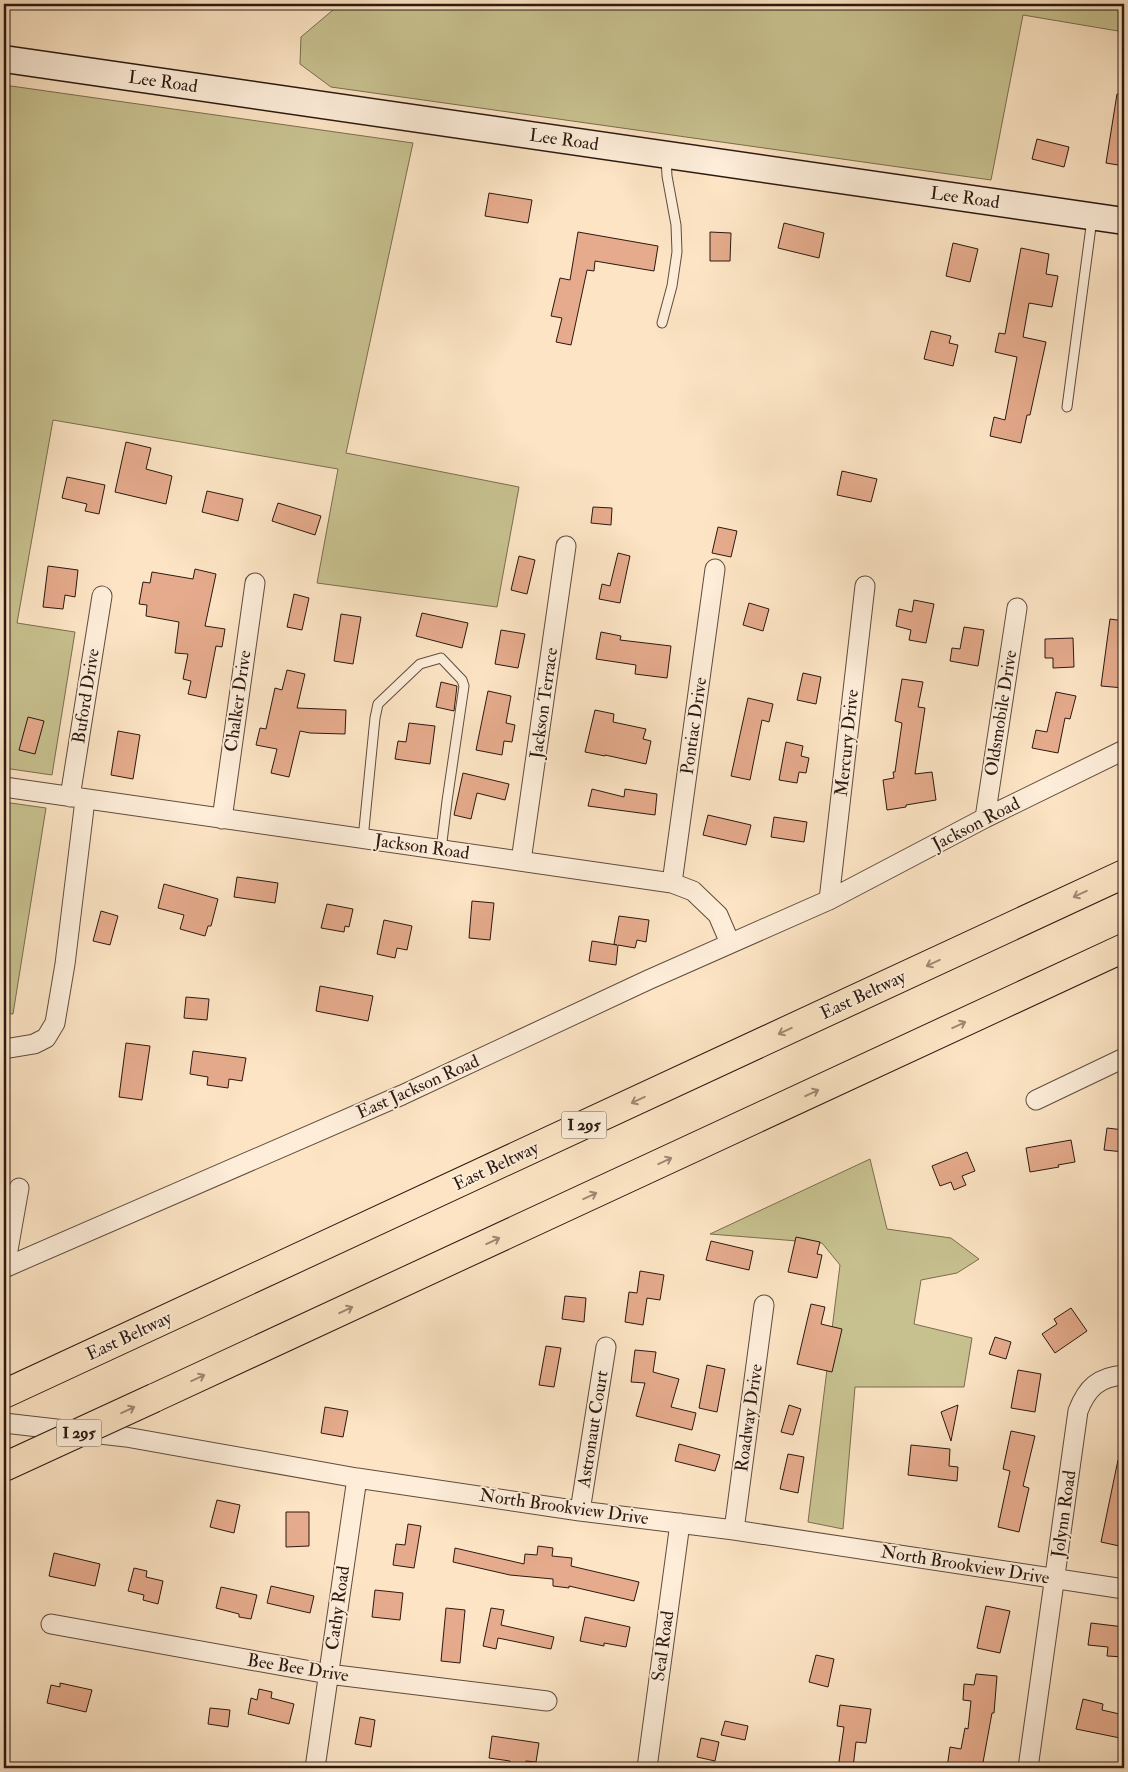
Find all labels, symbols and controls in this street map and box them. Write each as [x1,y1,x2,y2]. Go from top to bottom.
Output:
street label: Lee Road [127,66,199,98]
street label: Lee Road [528,124,600,156]
street label: Lee Road [929,182,1001,214]
street label: Jackson Terrace [525,645,563,761]
street label: Buford Drive [67,646,105,745]
street label: Chalker Drive [219,648,257,753]
street label: Oldsmobile Drive [980,648,1022,778]
street label: Pontiac Drive [676,675,712,776]
street label: Mercury Drive [830,688,864,798]
street label: Jackson Road [927,792,1024,856]
street label: Jackson Road [372,829,471,865]
one-way arrow [1073,890,1088,900]
one-way arrow [926,958,941,968]
street label: East Beltway [816,965,911,1025]
one-way arrow [951,1019,966,1029]
one-way arrow [778,1027,793,1036]
street label: East Jackson Road [353,1050,483,1124]
one-way arrow [804,1088,819,1097]
one-way arrow [631,1096,646,1105]
road number: I 295 [562,1112,606,1138]
street label: East Beltway [449,1136,544,1196]
one-way arrow [657,1156,672,1166]
one-way arrow [582,1191,597,1200]
one-way arrow [485,1236,500,1246]
one-way arrow [338,1304,353,1314]
street label: East Beltway [82,1306,177,1366]
street label: Roadway Drive [730,1362,768,1473]
street label: Astronaut Court [572,1369,614,1490]
one-way arrow [190,1372,205,1382]
one-way arrow [120,1405,135,1415]
road number: I 295 [56,1420,102,1446]
street label: Jolynn Road [1046,1469,1082,1560]
street label: North Brookview Drive [478,1484,650,1530]
street label: North Brookview Drive [879,1540,1051,1590]
street label: Cathy Road [321,1564,355,1652]
street label: Seal Road [647,1609,679,1683]
street label: Bee Bee Drive [246,1649,351,1687]

